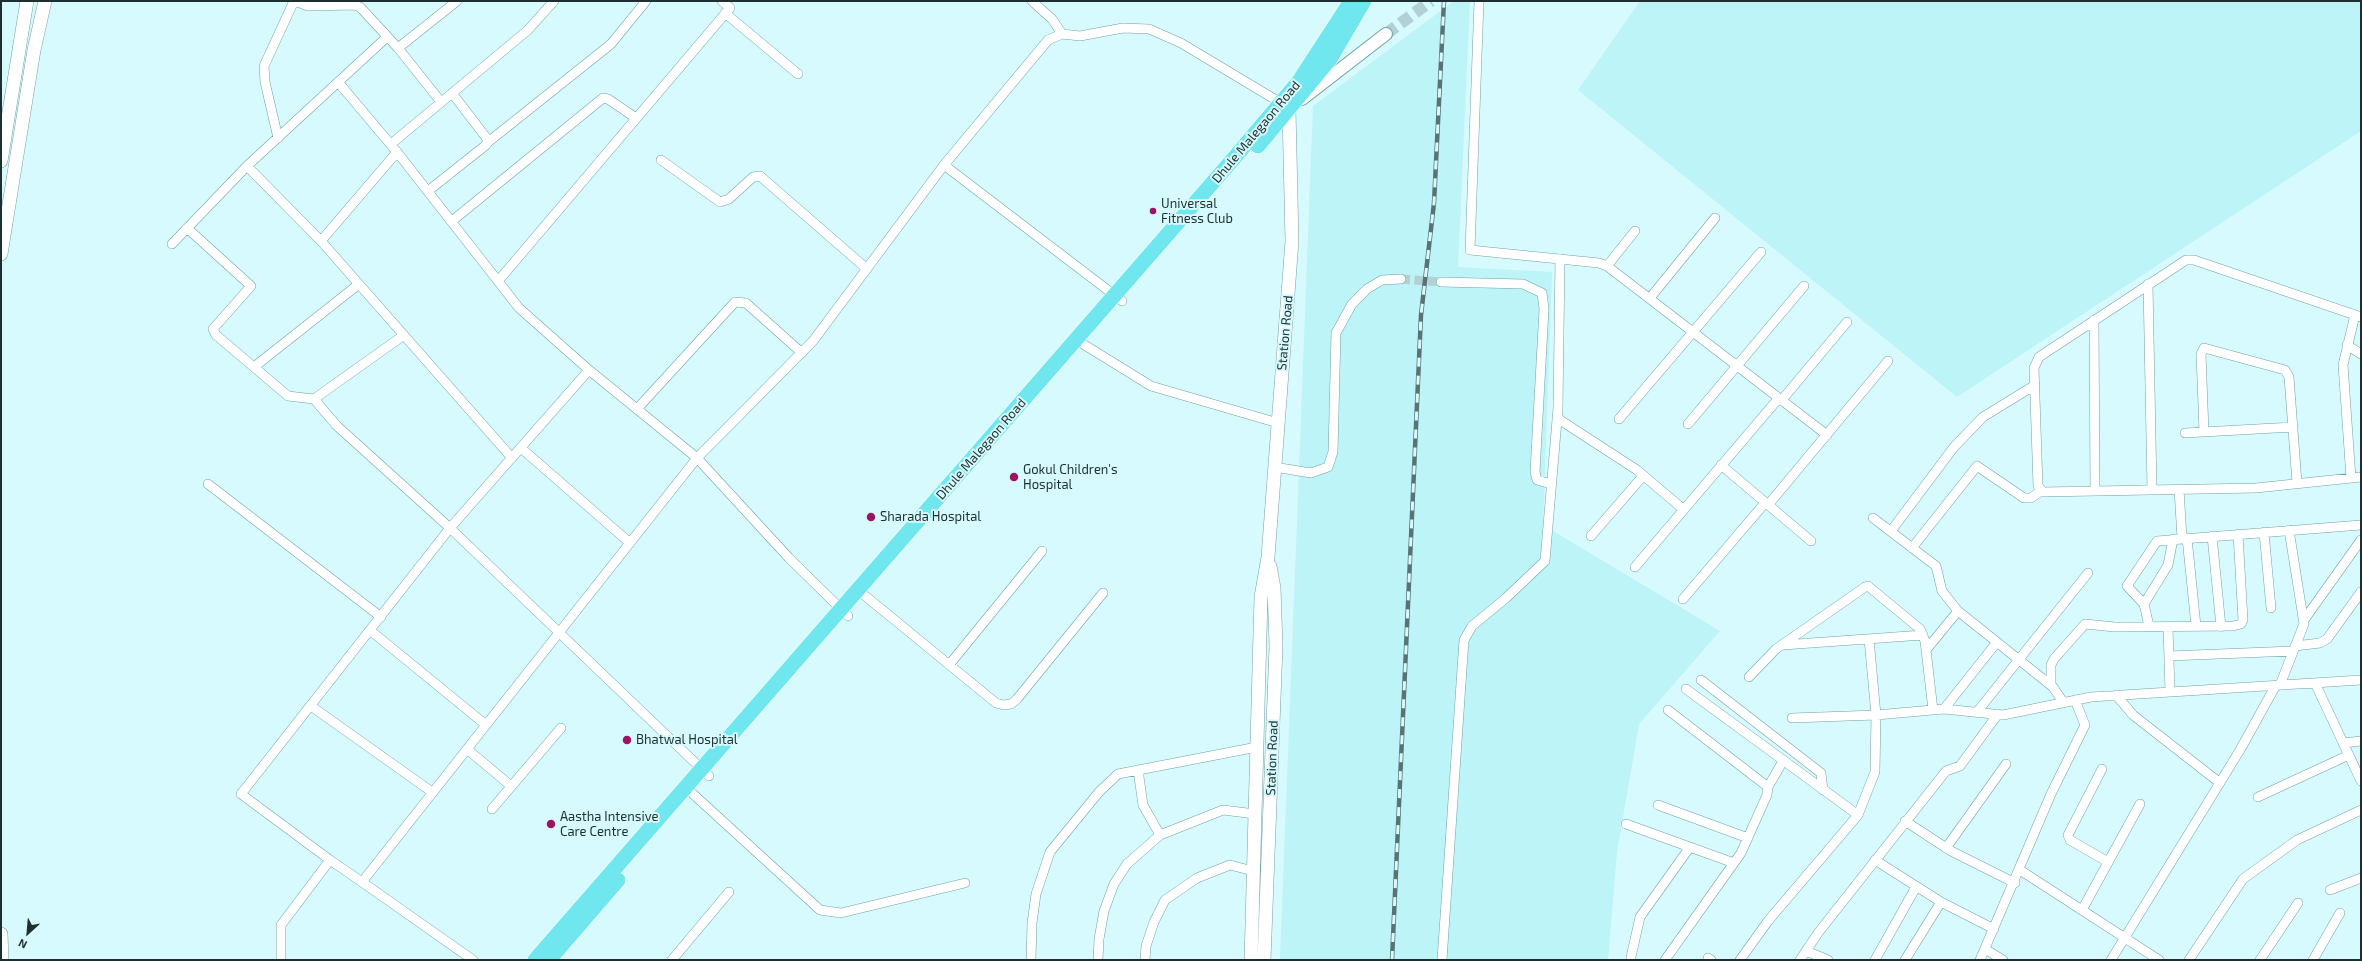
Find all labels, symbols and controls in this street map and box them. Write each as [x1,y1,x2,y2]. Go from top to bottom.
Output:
street label: Dhule Malegaon Road [1209,78,1303,186]
place label: Universal Fitness Club [1161,196,1233,227]
marker: Universal Fitness Club [1148,206,1158,216]
street label: Station Road [1274,295,1296,371]
street label: Dhule Malegaon Road [933,395,1029,503]
place label: Gokul Children's Hospital [1023,462,1118,493]
marker: Gokul Children's Hospital [1008,471,1020,483]
place label: Sharada Hospital [880,509,981,525]
marker: Sharada Hospital [865,511,877,523]
street label: Station Road [1263,720,1281,796]
place label: Bhatwal Hospital [636,732,738,748]
marker: Bhatwal Hospital [621,734,633,746]
place label: Aastha Intensive Care Centre [560,809,658,840]
marker: Aastha Intensive Care Centre [545,818,557,830]
north arrow [8,913,48,953]
text: N [16,937,29,952]

